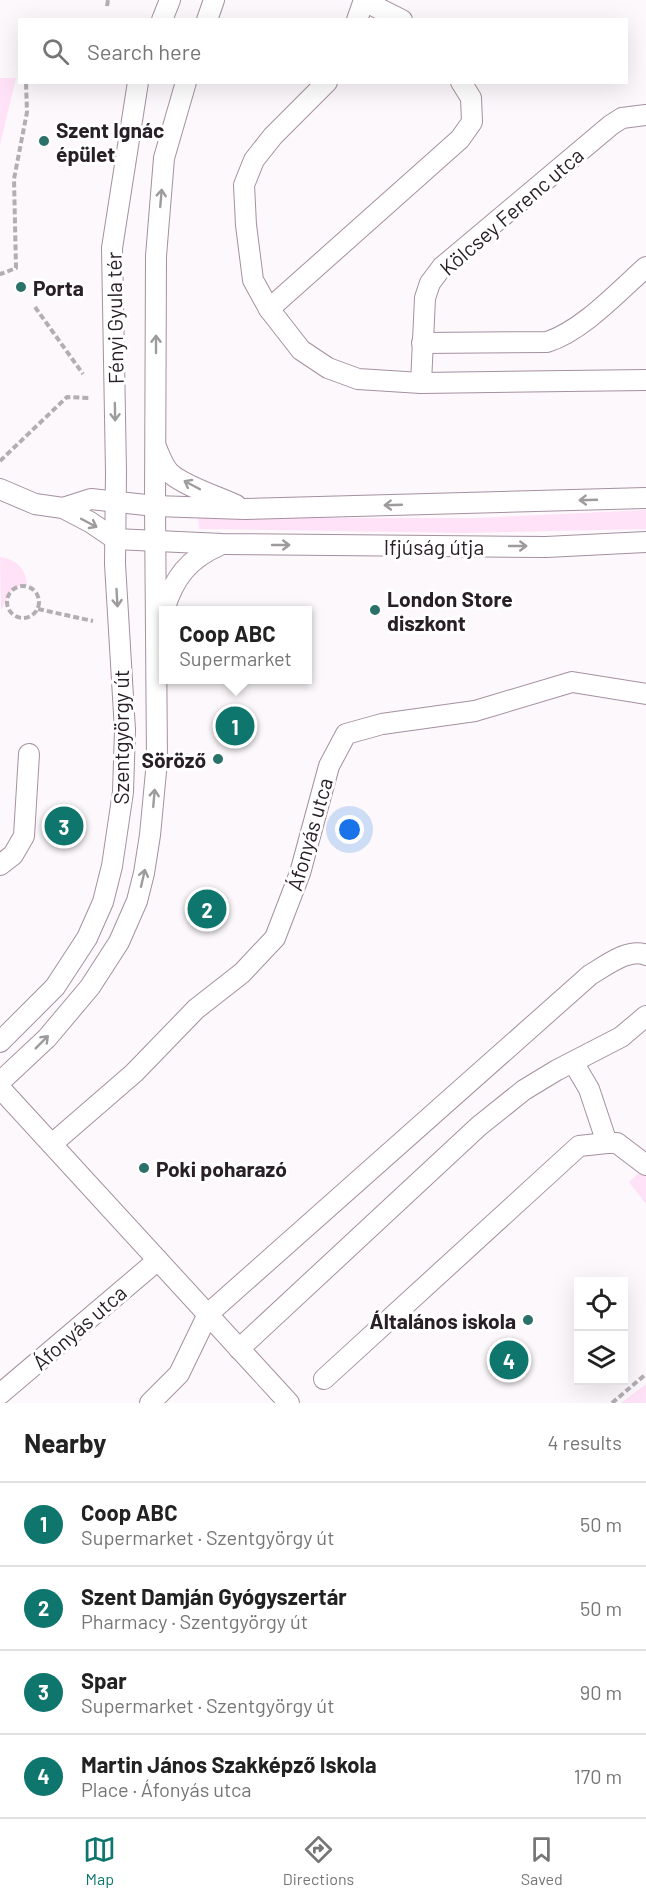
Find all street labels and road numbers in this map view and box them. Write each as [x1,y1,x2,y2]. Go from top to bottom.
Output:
street label: Kölcsey Ferenc utca [434,142,588,280]
street label: Fényi Gyula tér [100,251,128,384]
street label: Ifjúság útja [384,534,484,559]
street label: Szentgyörgy út [108,670,133,804]
street label: Áfonyás utca [281,775,337,893]
street label: Áfonyás utca [27,1279,131,1375]

